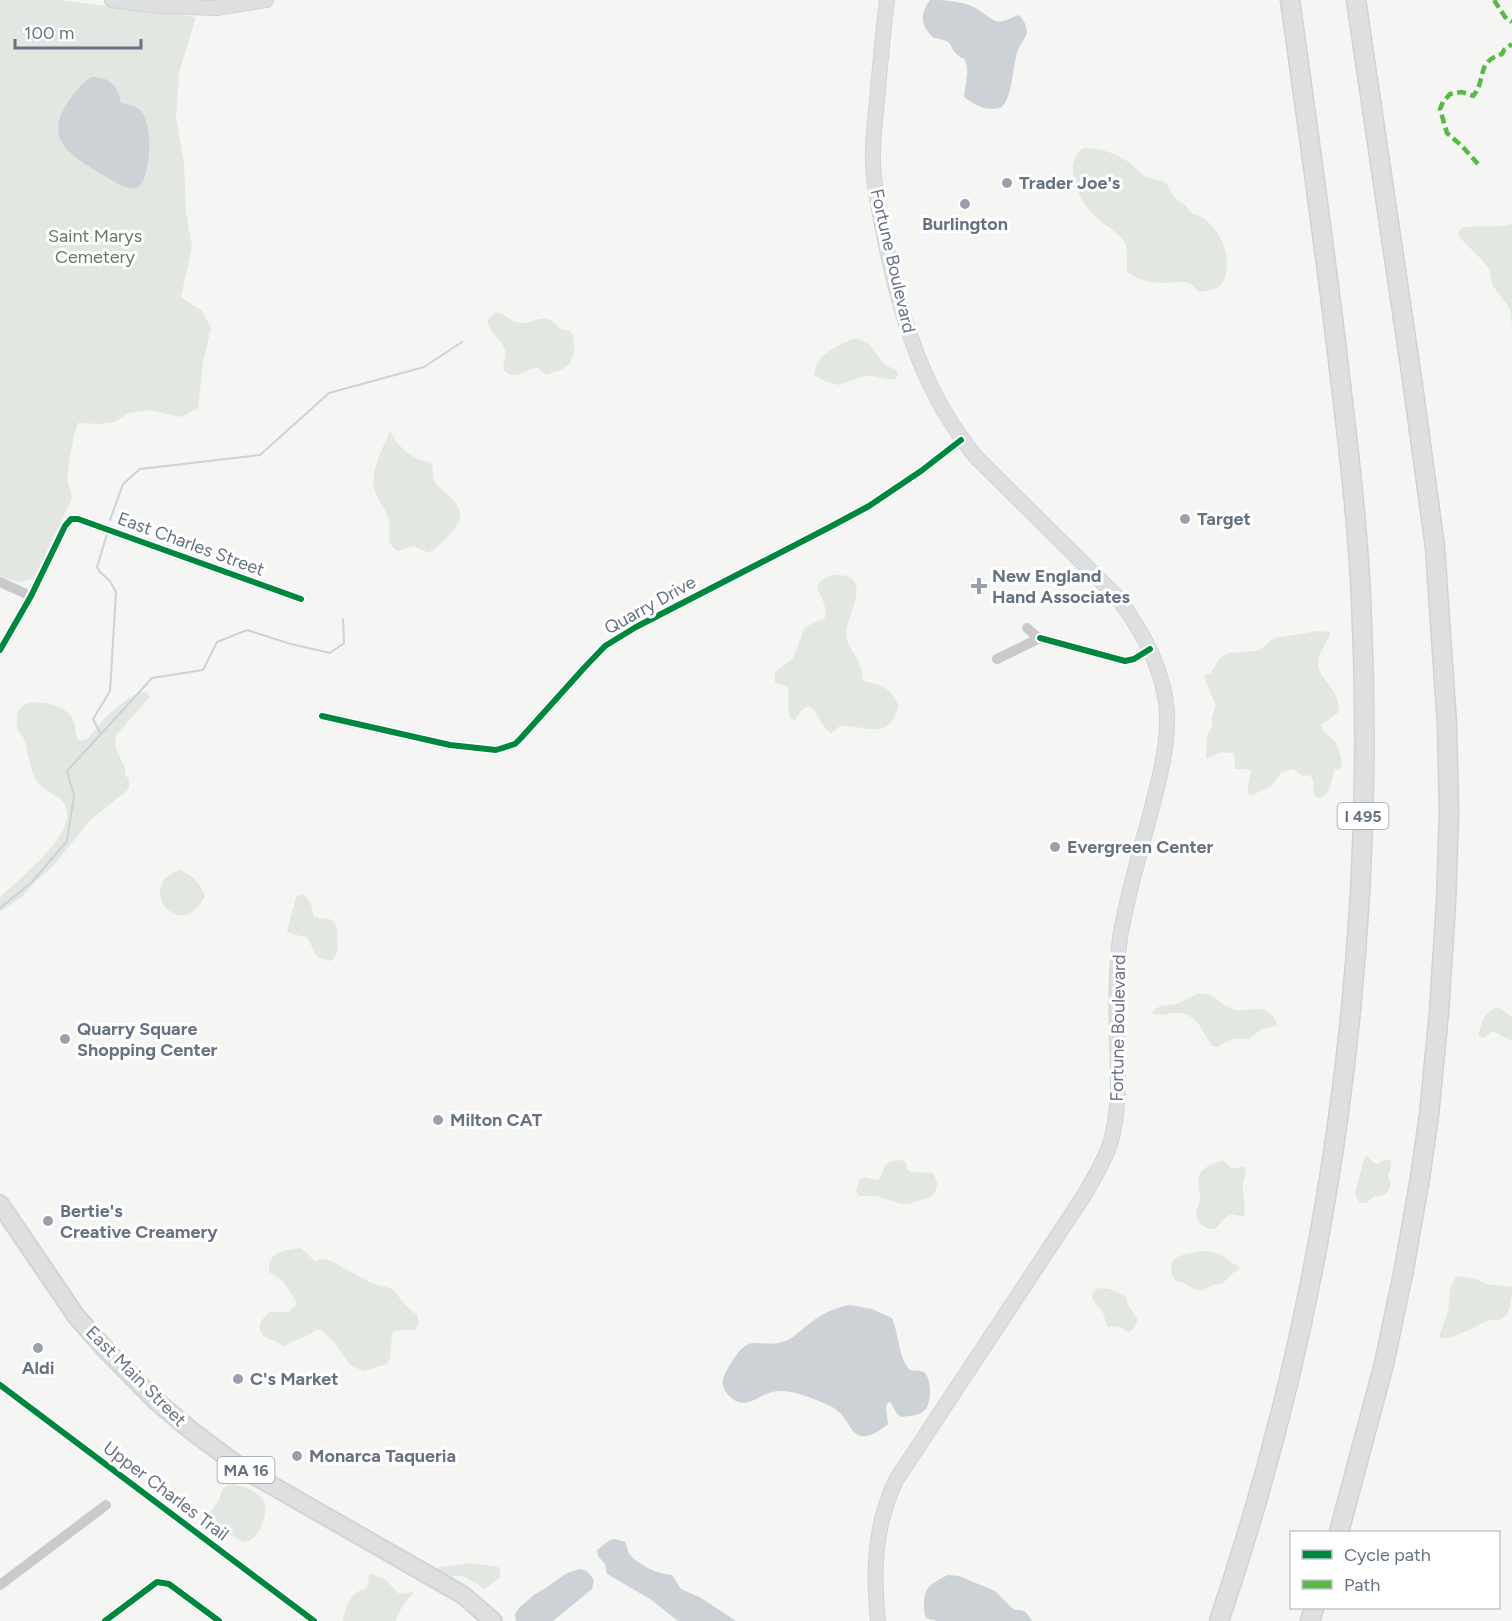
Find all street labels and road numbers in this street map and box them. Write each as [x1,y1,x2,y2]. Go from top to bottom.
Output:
street label: Fortune Boulevard [866,187,920,335]
street label: East Charles Street [115,507,268,581]
street label: Quarry Drive [601,571,700,639]
road number: I 495 [1338,803,1388,829]
street label: Fortune Boulevard [1106,954,1130,1102]
street label: East Main Street [81,1321,191,1431]
street label: Upper Charles Trail [99,1437,233,1545]
road number: MA 16 [218,1457,274,1483]

